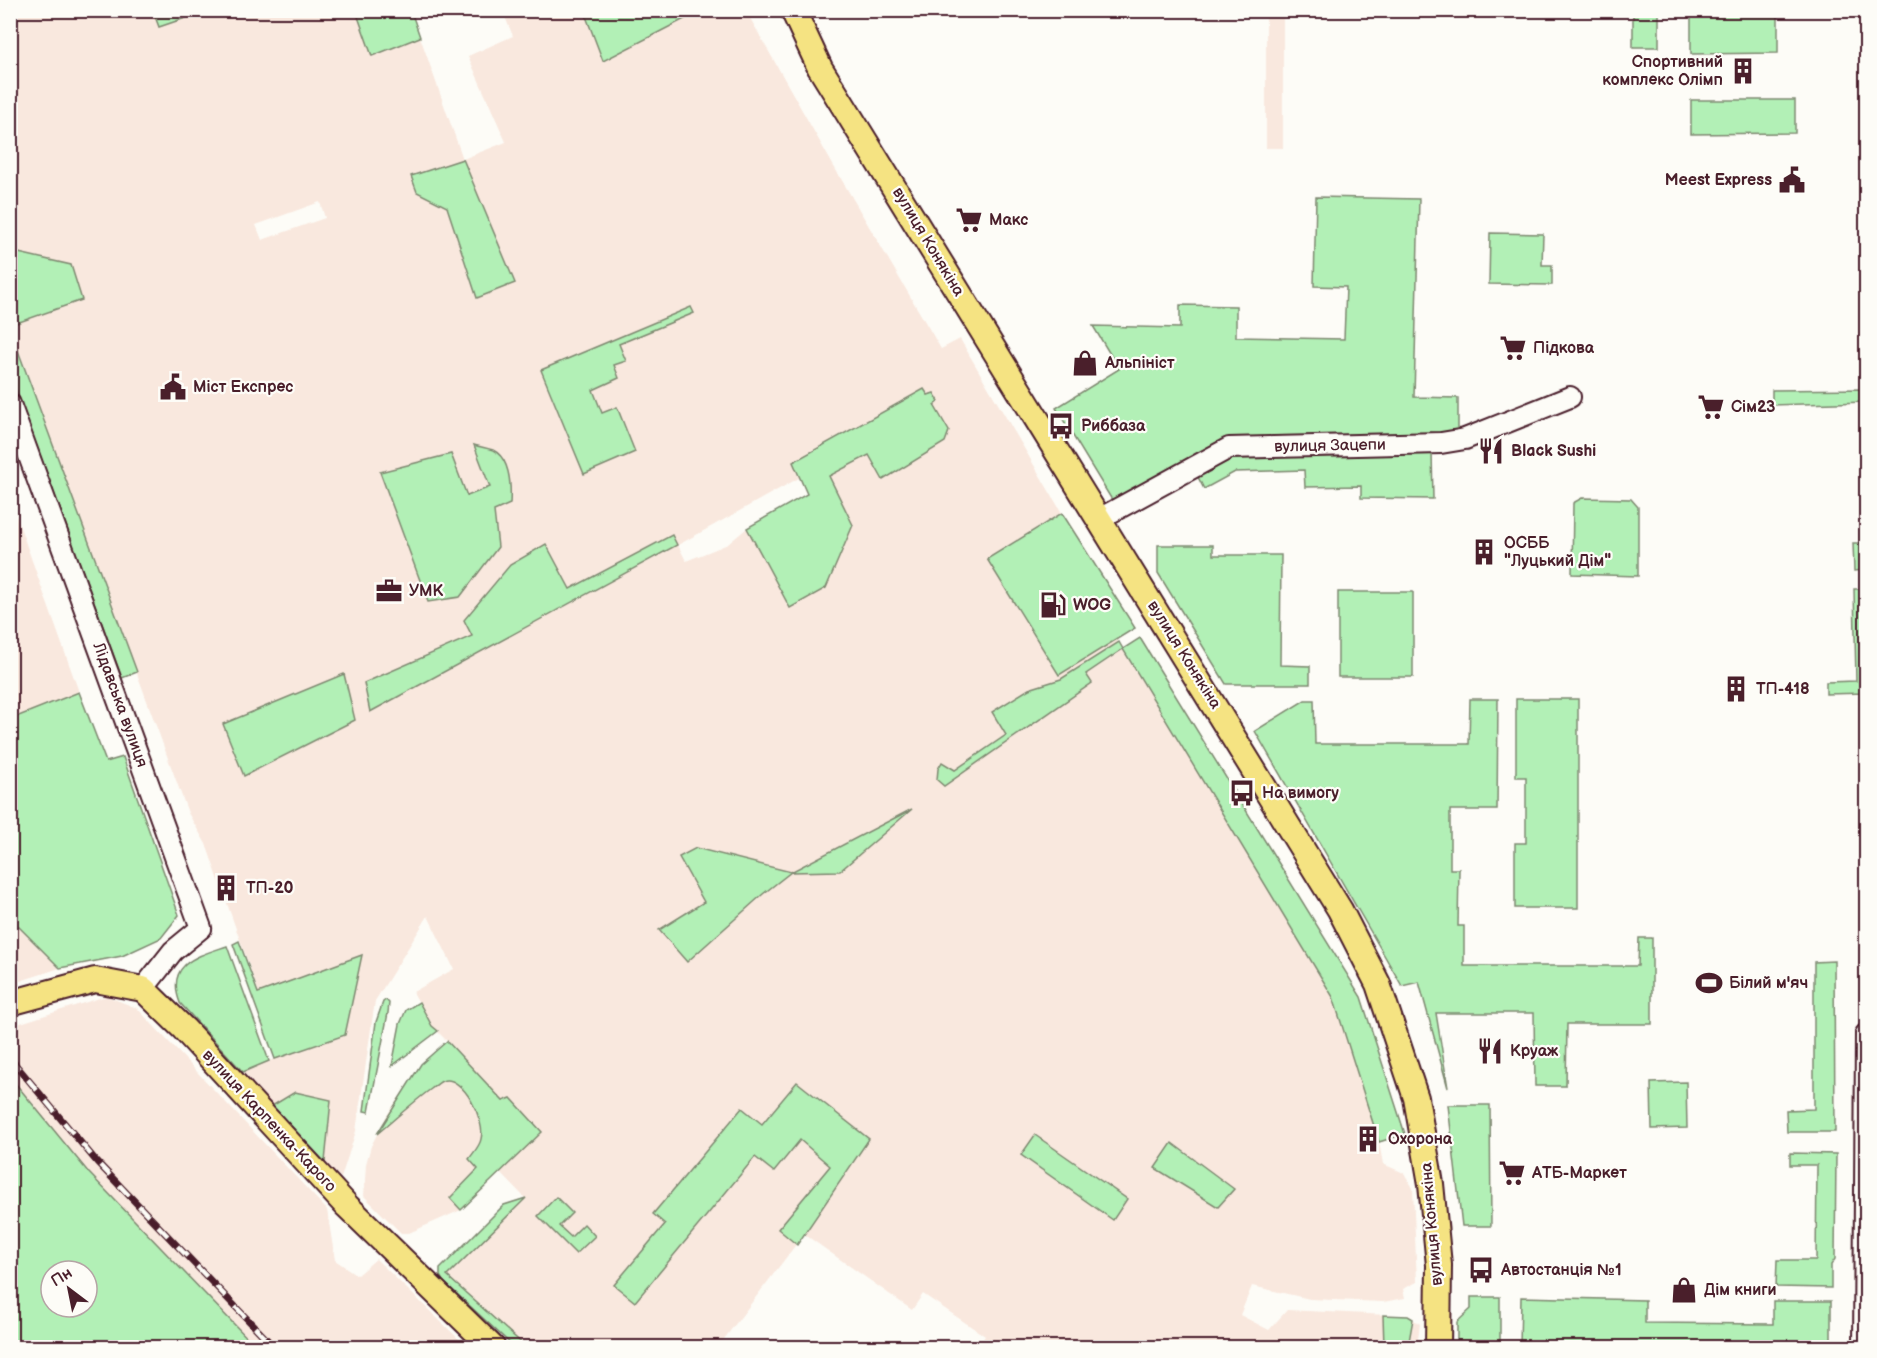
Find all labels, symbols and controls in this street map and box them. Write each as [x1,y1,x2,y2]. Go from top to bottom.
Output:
place label: Спортивний комплекс Олімп [1602,53,1723,90]
building icon: Спортивний комплекс Олімп [1728,56,1758,86]
public building icon: Meest Express [1777,165,1807,195]
place label: Meest Express [1665,171,1772,190]
street label: вулиця Конякіна [888,184,968,300]
supermarket icon: Макс [954,205,984,235]
place label: Макс [989,211,1028,230]
supermarket icon: Підкова [1498,333,1528,363]
place label: Підкова [1533,339,1595,358]
shop icon: Альпініст [1070,348,1100,378]
place label: Альпініст [1104,354,1175,373]
public building icon: Міст Експрес [158,372,188,402]
place label: Міст Експрес [193,378,293,397]
supermarket icon: Сім23 [1696,392,1726,422]
place label: Сім23 [1731,398,1775,417]
bus stop icon: Риббаза [1046,411,1076,441]
place label: Риббаза [1081,417,1146,436]
street label: вулиця Зацепи [1274,436,1386,456]
restaurant icon: Black Sushi [1476,436,1506,466]
place label: Black Sushi [1511,442,1596,461]
place label: ОСББ "Луцький Дім" [1504,534,1611,571]
building icon: ОСББ "Луцький Дім" [1469,537,1499,567]
office icon: УМК [374,576,404,606]
place label: УМК [409,582,444,601]
fuel station icon: WOG [1038,590,1068,620]
place label: WOG [1073,596,1111,615]
street label: вулиця Конякіна [1143,597,1225,713]
street label: Лідавська вулиця [88,639,151,770]
building icon: ТП-418 [1721,674,1751,704]
place label: ТП-418 [1756,680,1810,699]
bus stop icon: На вимогу [1227,778,1257,808]
place label: На вимогу [1262,784,1339,803]
building icon: ТП-20 [211,873,241,903]
place label: ТП-20 [246,879,293,898]
sports icon: Білий м'яч [1694,968,1724,998]
place label: Білий м'яч [1729,974,1808,993]
restaurant icon: Круаж [1475,1036,1505,1066]
place label: Круаж [1510,1042,1559,1061]
street label: вулиця Карпенка-Карого [198,1046,340,1196]
building icon: Охорона [1353,1124,1383,1154]
place label: Охорона [1388,1130,1453,1149]
supermarket icon: АТБ-Маркет [1497,1158,1527,1188]
street label: вулиця Конякіна [1417,1161,1447,1287]
place label: АТБ-Маркет [1531,1164,1627,1183]
bus stop icon: Автостанція №1 [1466,1255,1496,1285]
north arrow [39,1259,99,1319]
place label: Автостанція №1 [1500,1261,1622,1280]
text: Пн [48,1264,76,1291]
shop icon: Дім книги [1669,1275,1699,1305]
place label: Дім книги [1704,1281,1777,1300]

